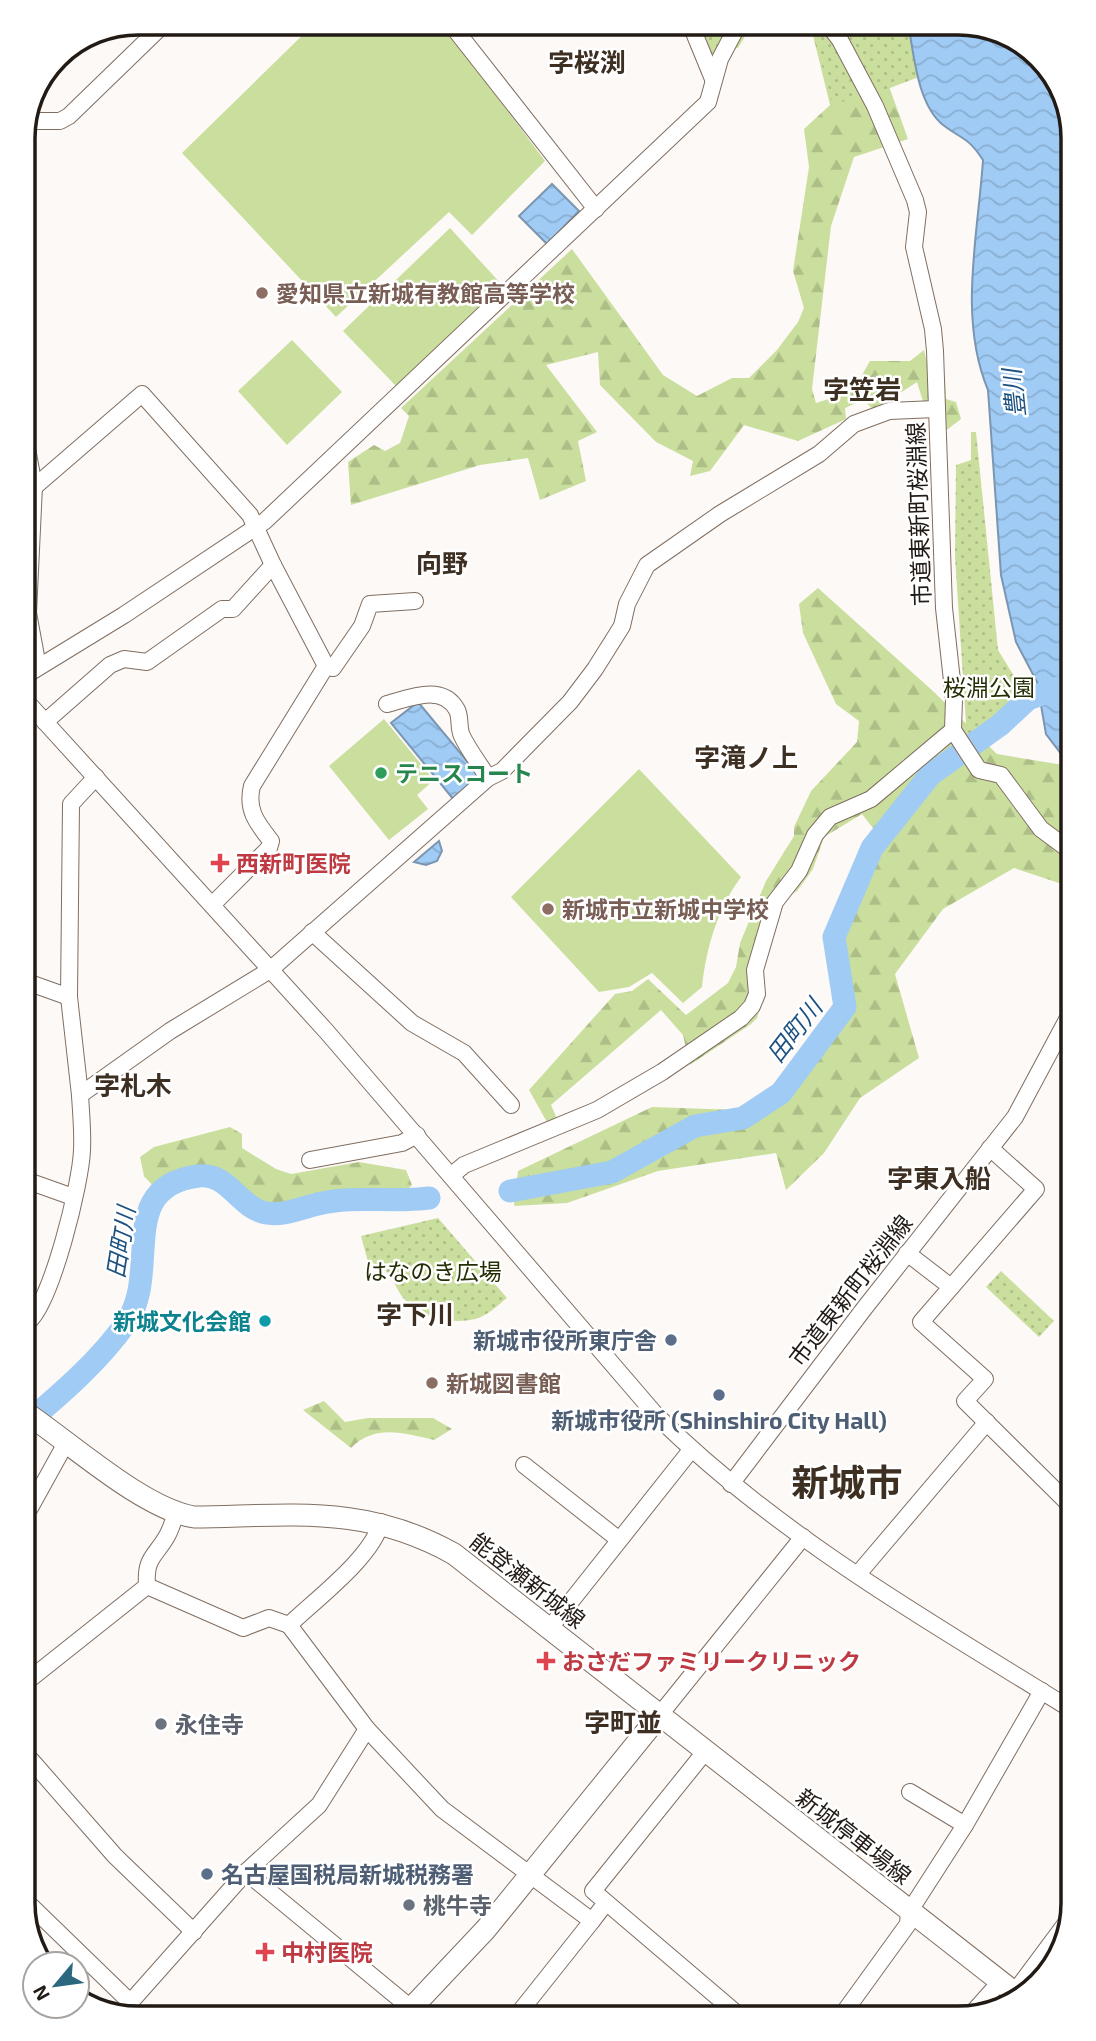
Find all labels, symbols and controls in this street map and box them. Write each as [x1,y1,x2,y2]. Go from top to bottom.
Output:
district label: 字桜渕 [548,46,626,77]
place label: 愛知県立新城有教館高等学校 [276,279,575,307]
marker: 愛知県立新城有教館高等学校 [254,285,270,301]
water label: 豊川 [996,365,1030,418]
district label: 字笠岩 [823,373,901,404]
street label: 市道東新町桜淵線 [901,422,935,606]
district label: 向野 [416,547,468,578]
park label: 桜淵公園 [943,673,1035,701]
district label: 字滝ノ上 [694,741,798,772]
place label: テニスコート [395,759,533,787]
marker: テニスコート [373,765,389,781]
place label: 西新町医院 [236,849,351,877]
marker: 西新町医院 [210,853,230,873]
place label: 新城市立新城中学校 [562,895,769,923]
marker: 新城市立新城中学校 [540,901,556,917]
water label: 田町川 [760,990,829,1067]
district label: 字札木 [94,1069,172,1100]
district label: 字東入船 [887,1162,991,1193]
water label: 田町川 [100,1201,140,1280]
street label: 市道東新町桜淵線 [782,1209,918,1371]
park label: はなのき広場 [364,1257,502,1285]
district label: 字下川 [376,1298,454,1329]
place label: 新城文化会館 [113,1307,251,1335]
marker: 新城文化会館 [257,1313,273,1329]
place label: 新城市役所東庁舎 [473,1326,657,1354]
marker: 新城市役所東庁舎 [663,1332,679,1348]
place label: 新城図書館 [446,1369,561,1397]
marker: 新城図書館 [424,1375,440,1391]
marker: 新城市役所 (Shinshiro City Hall) [711,1387,727,1403]
place label: 新城市役所 (Shinshiro City Hall) [551,1406,887,1434]
district label: 新城市 [792,1459,903,1503]
street label: 能登瀬新城線 [465,1526,591,1634]
place label: おさだファミリークリニック [562,1647,861,1675]
marker: おさだファミリークリニック [536,1651,556,1671]
district label: 字町並 [584,1706,662,1737]
place label: 永住寺 [175,1710,244,1738]
marker: 永住寺 [153,1716,169,1732]
street label: 新城停車場線 [791,1782,917,1890]
place label: 名古屋国税局新城税務署 [221,1860,474,1888]
marker: 名古屋国税局新城税務署 [199,1866,215,1882]
place label: 桃牛寺 [423,1891,492,1919]
marker: 桃牛寺 [401,1897,417,1913]
place label: 中村医院 [281,1938,373,1966]
marker: 中村医院 [255,1942,275,1962]
north arrow [21,1950,91,2020]
text: N [27,1982,54,2005]

